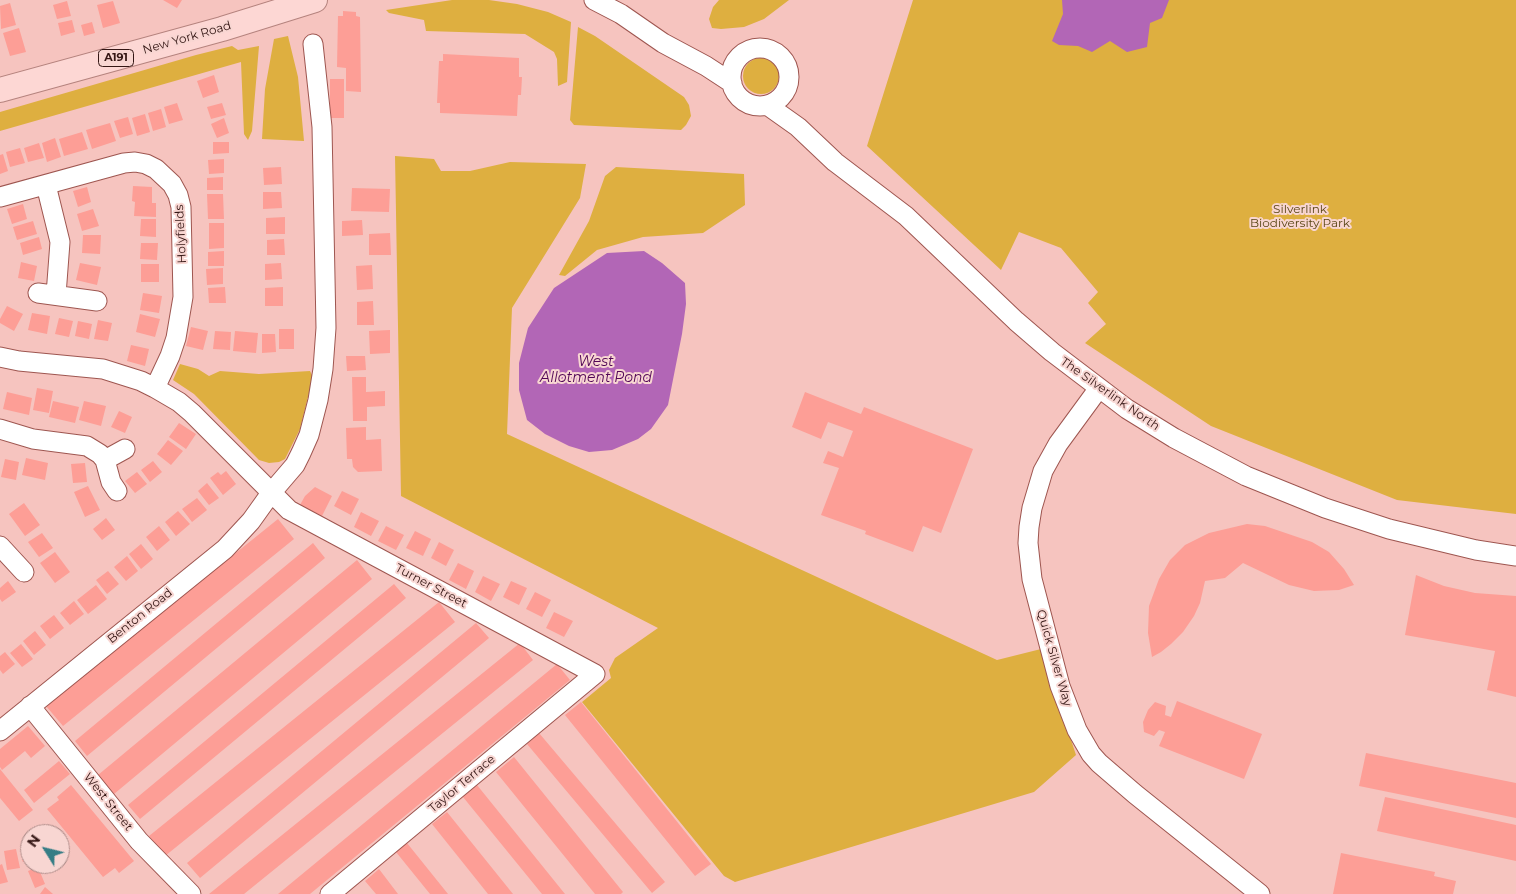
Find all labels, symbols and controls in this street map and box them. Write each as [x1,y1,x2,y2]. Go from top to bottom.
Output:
street label: New York Road [141,18,233,58]
road number: A191 [98,49,134,66]
park label: Silverlink Biodiversity Park [1250,202,1350,230]
street label: Holyfields [172,204,190,264]
water label: West Allotment Pond [540,354,652,387]
street label: The Silverlink North [1058,354,1162,434]
street label: Turner Street [393,561,469,611]
street label: Benton Road [105,585,175,647]
street label: Quick Silver Way [1033,608,1075,708]
street label: Taylor Terrace [426,752,498,816]
street label: West Street [80,770,136,834]
north arrow [20,824,70,874]
text: N [23,831,44,851]

